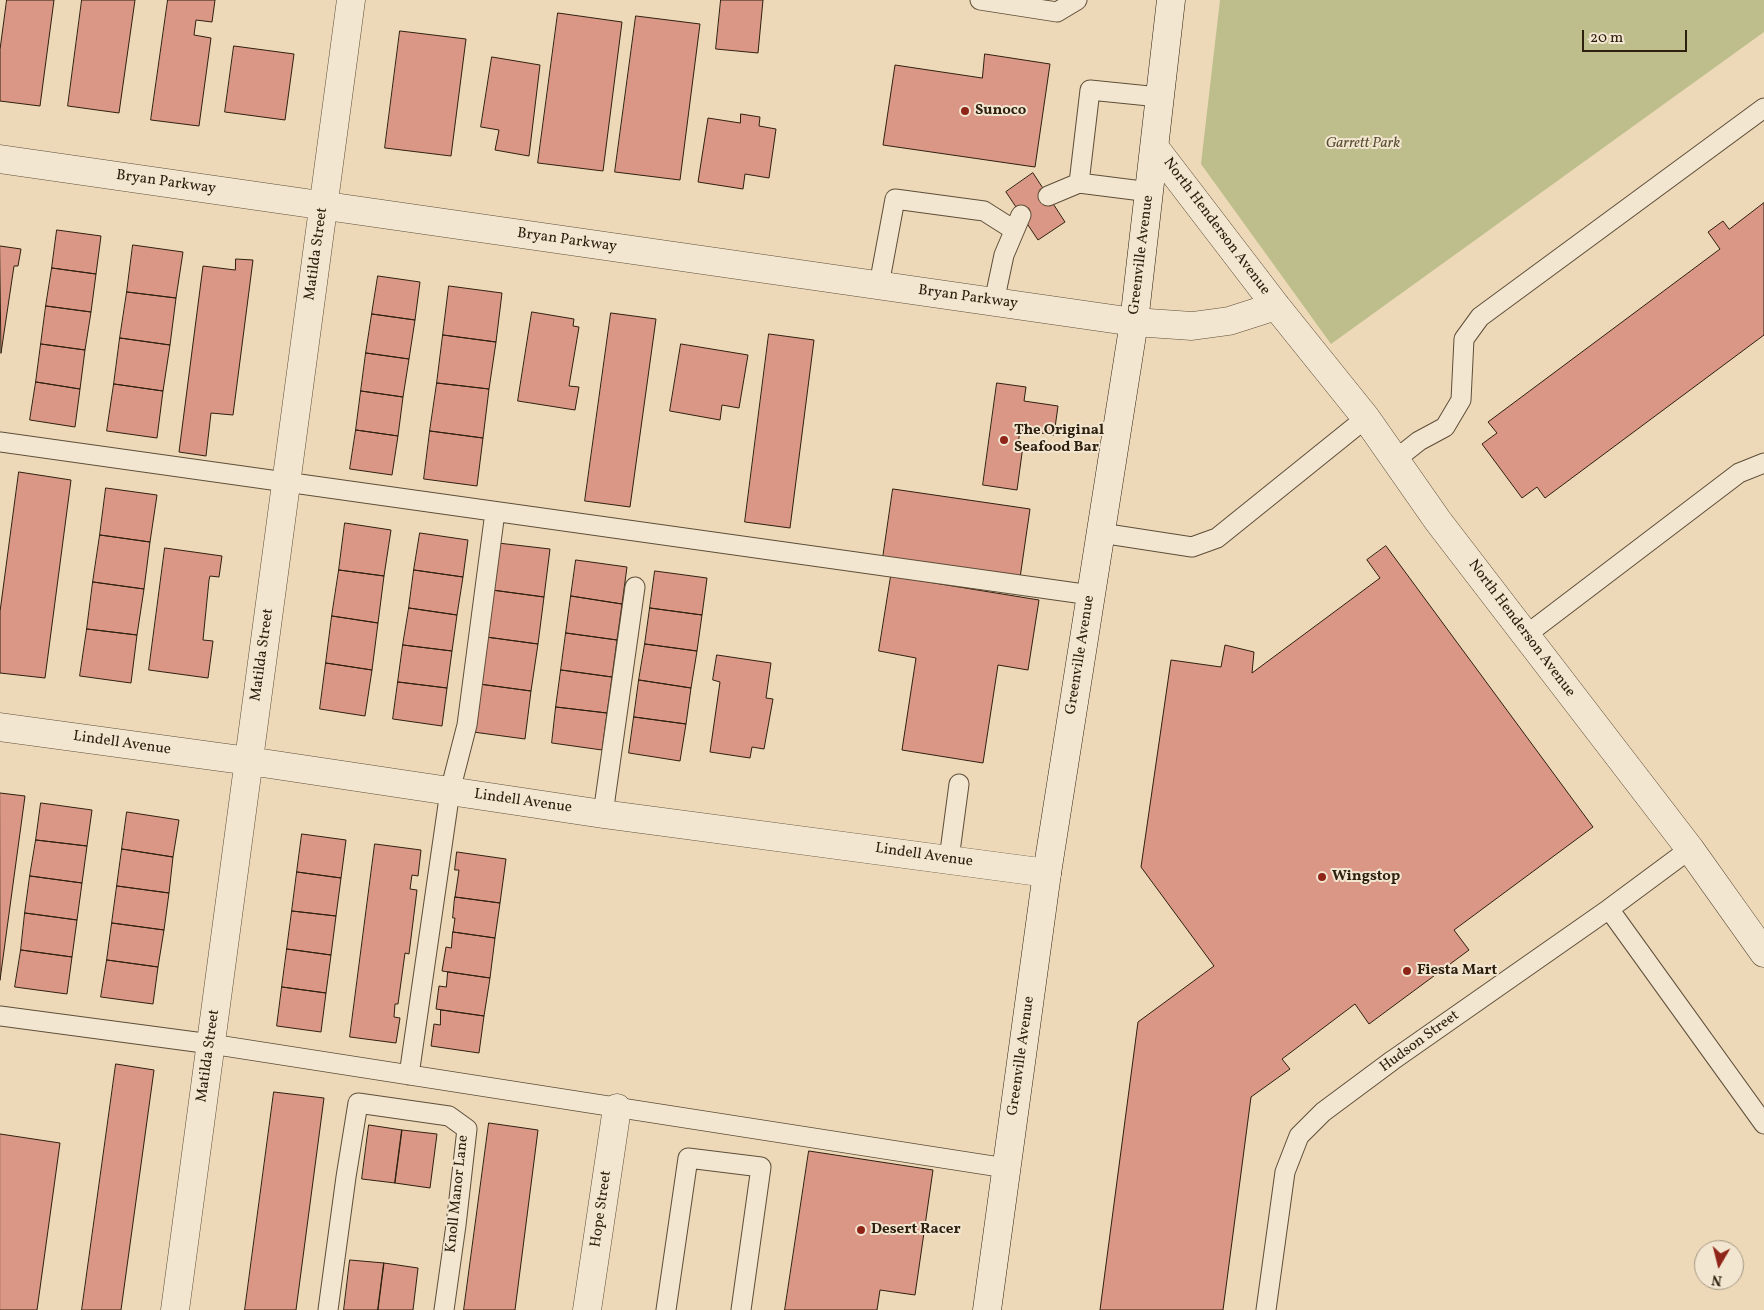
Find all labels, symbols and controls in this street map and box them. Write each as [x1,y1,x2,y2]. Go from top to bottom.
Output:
scale bar [1584,20,1689,52]
text: 20 m [1590,28,1623,49]
place label: Sunoco [975,102,1026,120]
marker: Sunoco [959,105,971,117]
park label: Garrett Park [1326,135,1400,153]
street label: North Henderson Avenue [1158,155,1274,299]
street label: Bryan Parkway [115,167,217,199]
street label: Greenville Avenue [1126,194,1158,316]
street label: Matilda Street [302,206,332,302]
street label: Bryan Parkway [516,225,618,257]
street label: Bryan Parkway [917,282,1019,314]
place label: The Original Seafood Bar [1014,422,1104,457]
marker: The Original Seafood Bar [998,434,1010,446]
street label: North Henderson Avenue [1463,557,1579,701]
street label: Greenville Avenue [1063,594,1099,716]
street label: Matilda Street [248,607,278,703]
street label: Lindell Avenue [72,728,172,760]
street label: Lindell Avenue [473,786,573,818]
street label: Lindell Avenue [874,840,974,872]
place label: Wingstop [1332,868,1400,886]
marker: Wingstop [1316,871,1328,883]
place label: Fiesta Mart [1417,962,1497,980]
marker: Fiesta Mart [1401,965,1413,977]
street label: Greenville Avenue [1005,995,1039,1117]
street label: Hudson Street [1377,1007,1463,1077]
street label: Matilda Street [194,1008,224,1104]
street label: Knoll Manor Lane [443,1134,473,1254]
street label: Hope Street [588,1169,616,1249]
place label: Desert Racer [871,1221,961,1239]
marker: Desert Racer [855,1224,867,1236]
north arrow [1694,1240,1744,1290]
text: N [1711,1269,1723,1289]

